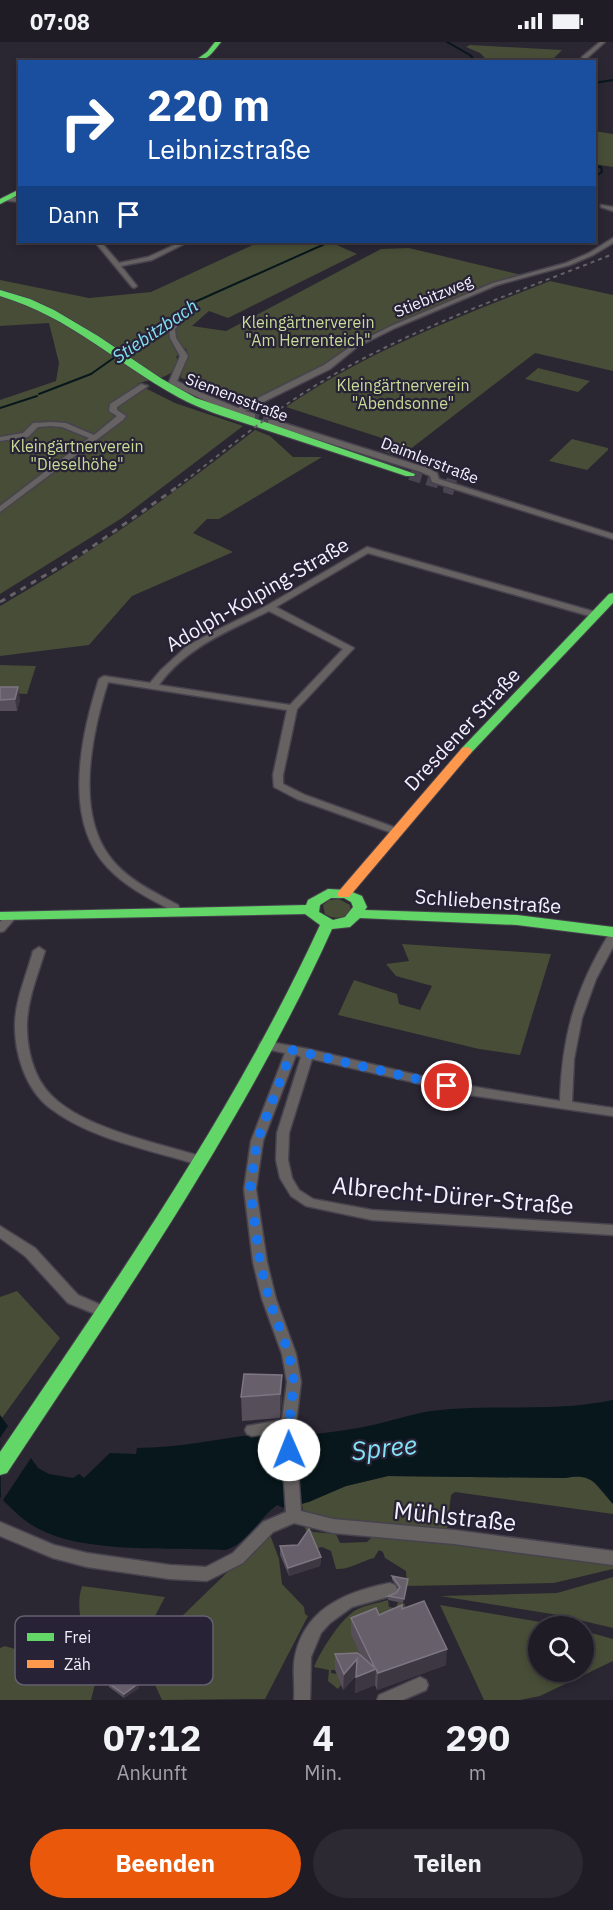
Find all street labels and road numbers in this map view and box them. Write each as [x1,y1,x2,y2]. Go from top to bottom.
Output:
street label: Stiebitzweg [391,270,476,322]
street label: Siemensstraße [183,368,291,426]
street label: Daimlerstraße [378,432,482,488]
street label: Adolph-Kolping-Straße [160,530,354,658]
street label: Dresdener Straße [398,662,526,796]
street label: Schliebenstraße [414,882,562,920]
street label: Albrecht-Dürer-Straße [331,1168,575,1222]
street label: Mühlstraße [392,1494,518,1538]

